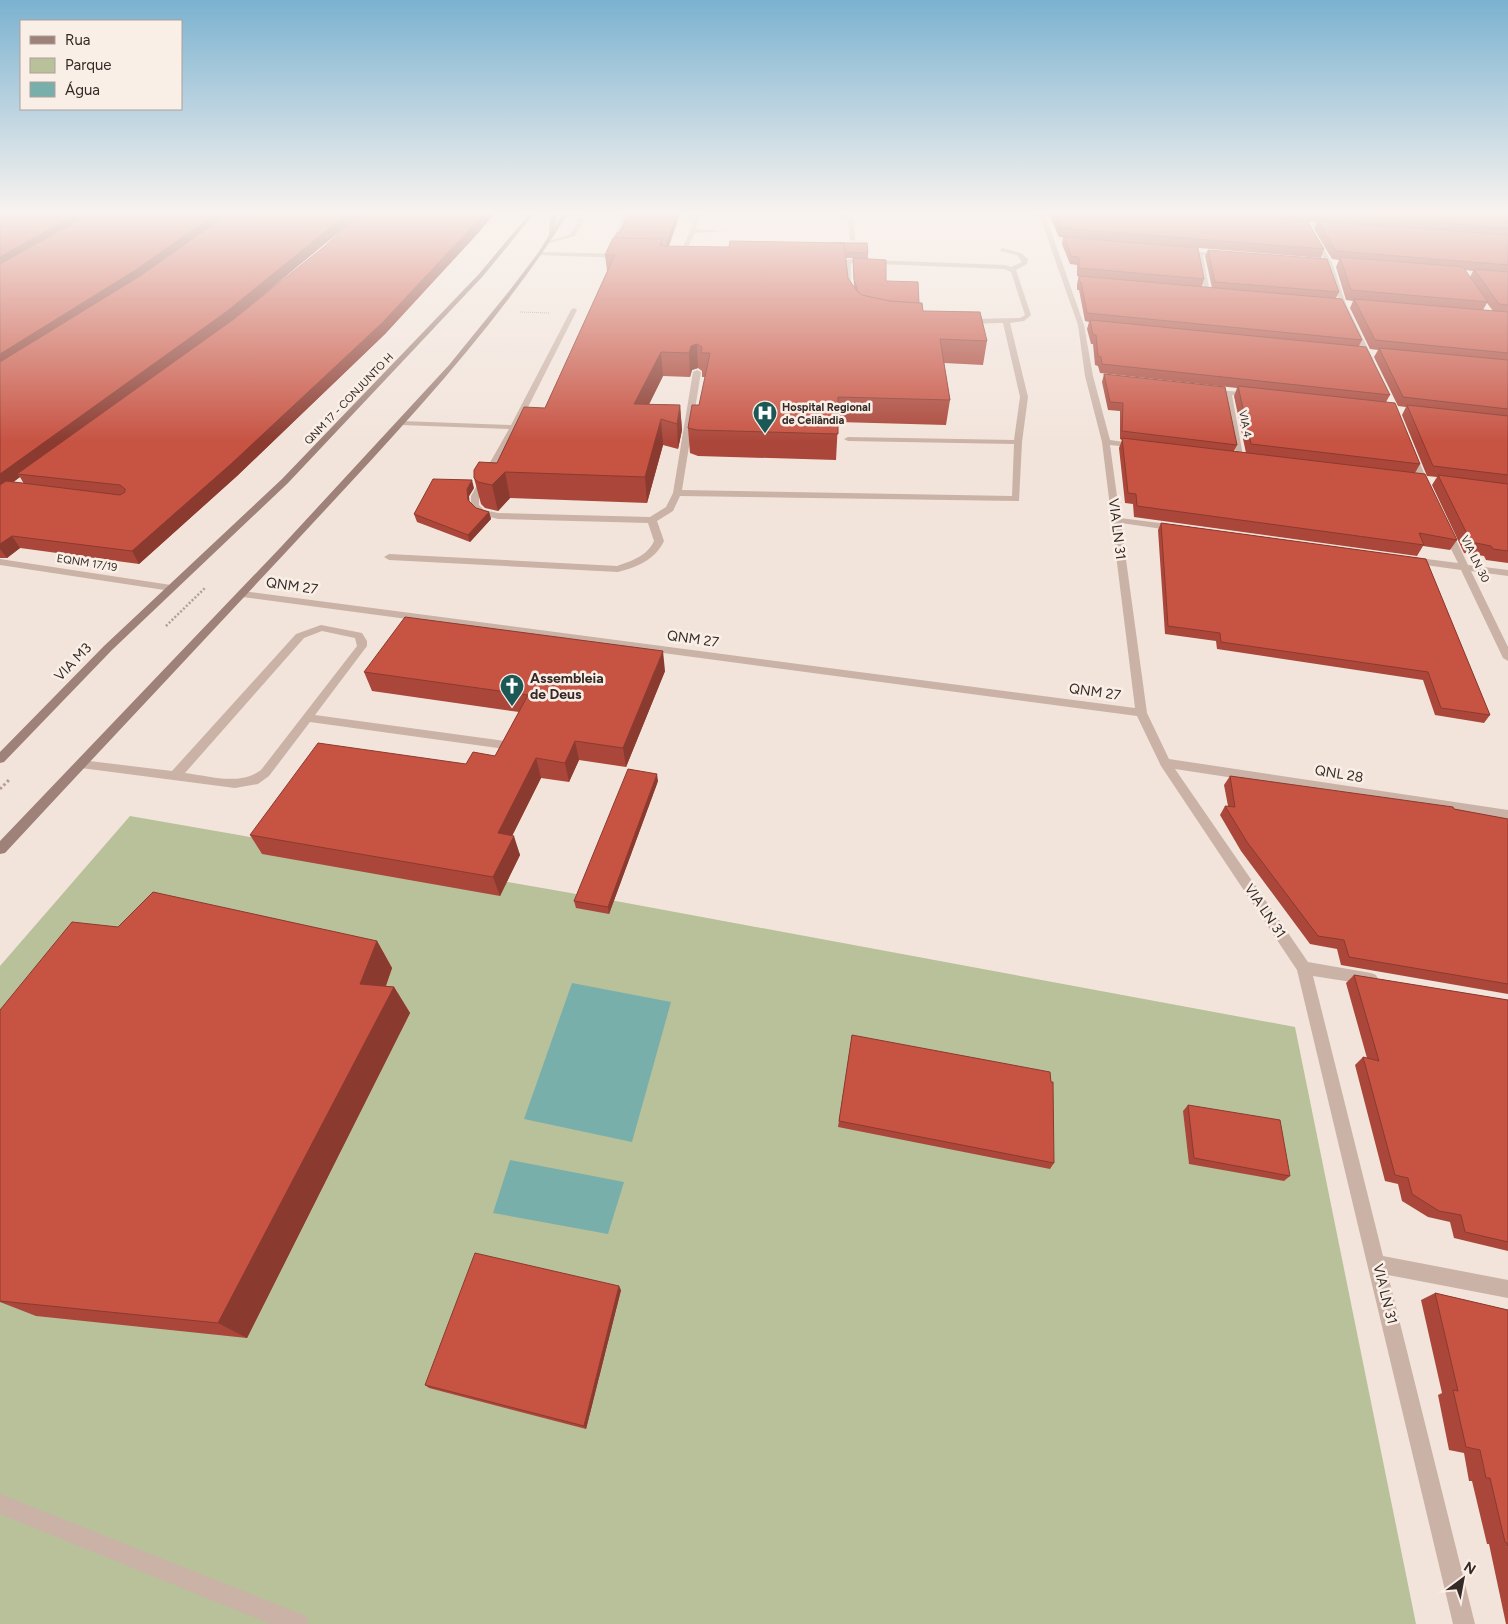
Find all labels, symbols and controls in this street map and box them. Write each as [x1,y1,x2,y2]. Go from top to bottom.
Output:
legend [20,20,182,110]
text: Rua [65,31,90,49]
text: Parque [65,56,112,74]
text: Água [65,81,100,99]
street label: QNM 17 - CONJUNTO H [302,351,396,447]
hospital icon: Hospital Regional de Ceilândia [752,400,778,434]
place label: Hospital Regional de Ceilândia [782,401,871,427]
street label: VIA 4 [1236,409,1254,439]
street label: VIA LN 31 [1105,497,1129,561]
street label: VIA LN 30 [1458,533,1492,585]
street label: EQNM 17/19 [56,552,118,574]
street label: QNM 27 [265,574,320,598]
street label: QNM 27 [666,627,721,651]
street label: VIA M3 [51,640,95,684]
place label: Assembleia de Deus [530,670,604,703]
church icon: Assembleia de Deus [499,673,525,707]
street label: QNM 27 [1068,680,1123,704]
street label: QNL 28 [1314,762,1364,786]
street label: VIA LN 31 [1241,881,1289,941]
street label: VIA LN 31 [1369,1262,1401,1326]
north arrow [1438,1554,1488,1604]
text: N [1461,1558,1479,1578]

